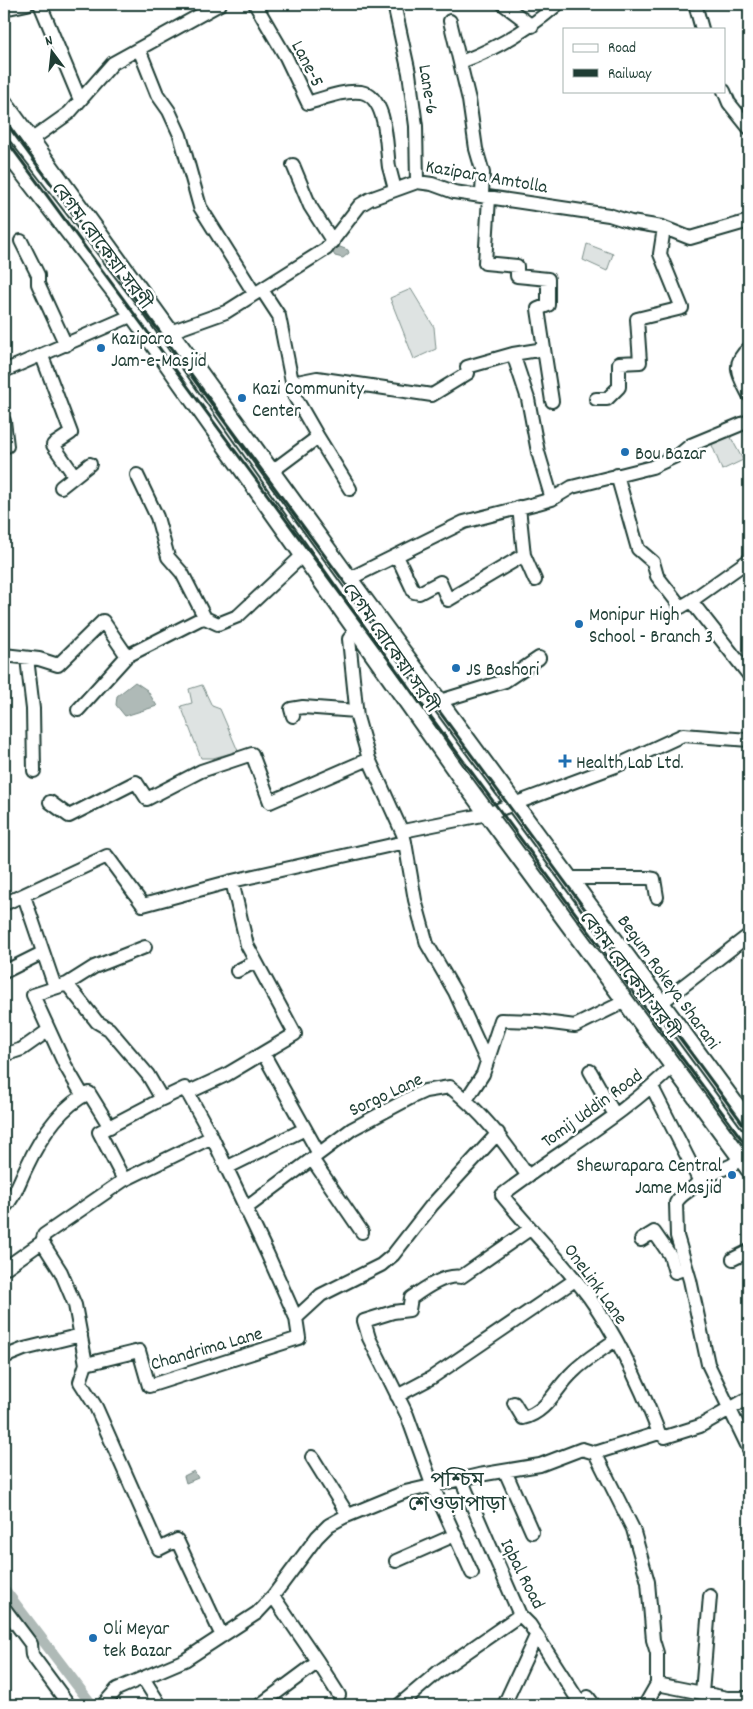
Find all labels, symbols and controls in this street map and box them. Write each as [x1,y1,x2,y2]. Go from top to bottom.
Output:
north arrow [28,28,78,78]
legend [563,28,726,92]
text: N [43,31,55,52]
street label: Lane-5 [283,37,329,93]
text: Road [608,38,636,60]
street label: Lane-6 [409,63,444,116]
text: Railway [608,64,652,86]
street label: Kazipara Amtolla [423,154,550,203]
street label: বেগম রোকেয়া সরণী [43,177,158,317]
place label: Kazipara Jam-e-Masjid [111,327,207,376]
marker: Kazipara Jam-e-Masjid [95,342,107,354]
place label: Kazi Community Center [252,377,364,426]
marker: Kazi Community Center [236,392,248,404]
place label: Bou Bazar [635,442,706,469]
marker: Bou Bazar [619,446,631,458]
street label: বেগম রোকেয়া সরণী [334,578,445,720]
place label: Monipur High School - Branch 3 [589,603,713,652]
marker: Monipur High School - Branch 3 [573,618,585,630]
place label: JS Bashori [466,658,540,685]
marker: JS Bashori [450,662,462,674]
place label: Health Lab Ltd. [576,751,684,778]
marker: Health Lab Ltd. [558,754,572,768]
street label: বেগম রোকেয়া সরণী [571,906,686,1046]
street label: Begum Rokeya Sharani [609,910,726,1056]
street label: Tomij Uddin Road [537,1064,649,1156]
street label: Sorgo Lane [345,1067,428,1125]
place label: Shewrapara Central Jame Masjid [576,1154,722,1203]
marker: Shewrapara Central Jame Masjid [726,1169,738,1181]
street label: OneLink Lane [556,1239,633,1331]
street label: Chandrima Lane [148,1321,266,1379]
district label: পশ্চিম শেওড়াপাড়া [408,1467,507,1521]
street label: Iqbal Road [492,1535,550,1615]
place label: Oli Meyar tek Bazar [103,1617,172,1666]
marker: Oli Meyar tek Bazar [87,1632,99,1644]

